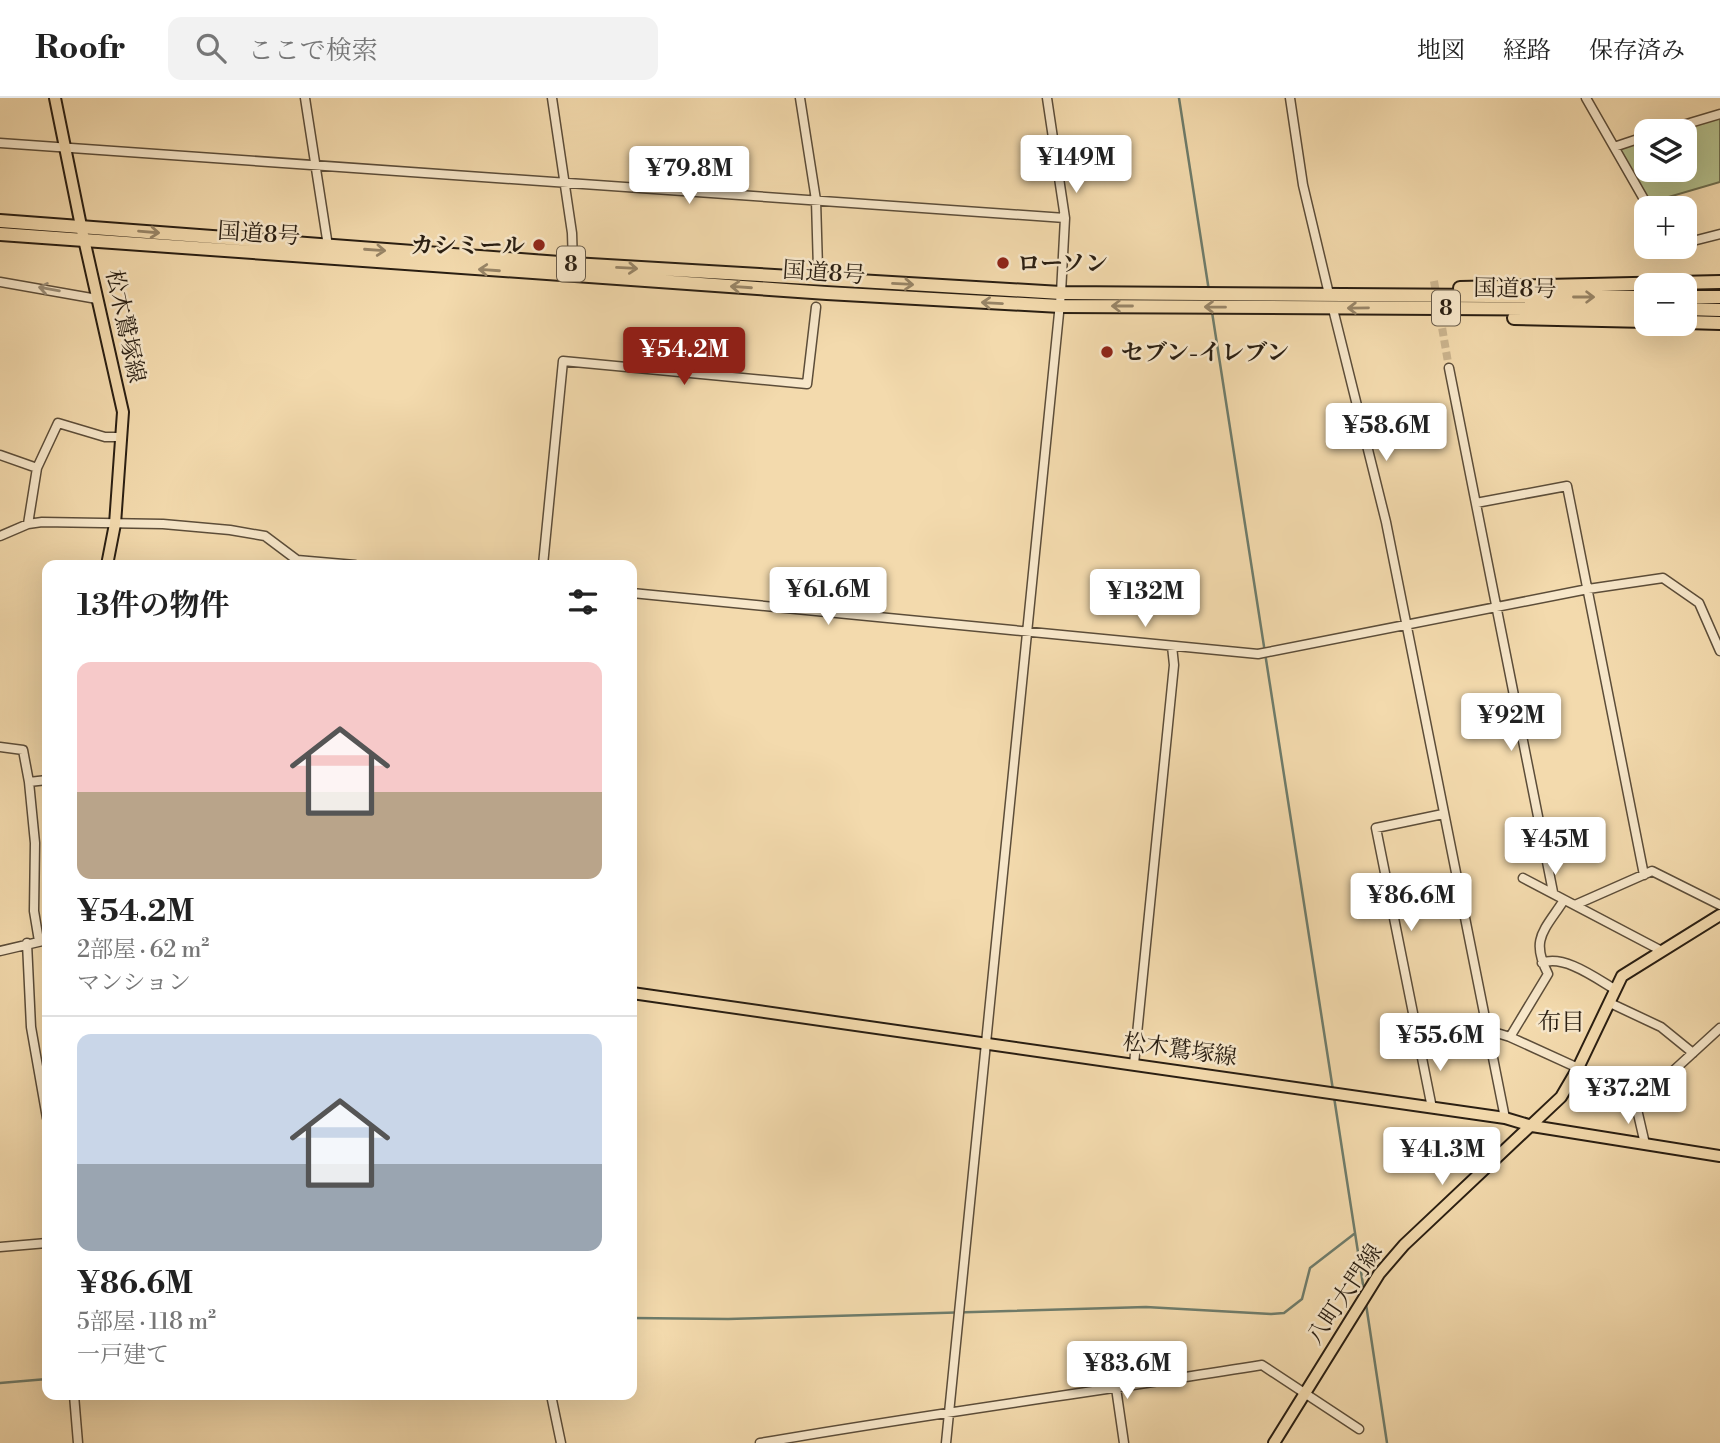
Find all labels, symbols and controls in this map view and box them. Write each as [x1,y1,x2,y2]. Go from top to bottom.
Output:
search box [168,17,658,80]
text: Roofr [35,28,126,69]
icon: search [192,29,230,67]
text: ここで検索 [248,35,378,67]
text: 地図 [1417,36,1465,66]
text: 経路 [1503,36,1551,66]
text: 保存済み [1589,36,1685,66]
map controls [1634,119,1697,336]
button: layers [1634,119,1697,182]
pin: ¥149M [1027,136,1125,195]
text: ¥149M [1037,144,1115,172]
pin: ¥79.8M [632,146,746,206]
text: ¥79.8M [645,155,733,183]
button: + [1634,196,1697,259]
street label: 国道8号 [217,217,301,251]
one-way arrow [137,226,159,239]
place label: カシミール [410,232,525,260]
marker: カシミール [531,237,547,253]
one-way arrow [364,244,386,257]
road number: 8 [557,246,585,282]
place label: ローソン [1017,250,1108,278]
marker: ローソン [995,255,1011,271]
street label: 国道8号 [782,256,866,290]
one-way arrow [615,261,638,274]
one-way arrow [478,263,501,276]
street label: 松木鷲塚線 [99,267,151,385]
button: − [1634,273,1697,336]
street label: 国道8号 [1473,274,1557,304]
one-way arrow [891,278,914,291]
one-way arrow [730,280,752,293]
one-way arrow [38,282,61,295]
road number: 8 [1432,290,1460,326]
one-way arrow [1572,290,1595,304]
one-way arrow [981,296,1004,309]
one-way arrow [1111,299,1134,313]
one-way arrow [1204,300,1227,313]
one-way arrow [1347,301,1370,315]
pin: ¥54.2M [627,328,741,387]
text: ¥54.2M [639,336,729,364]
place label: セブン-イレブン [1121,339,1289,367]
marker: セブン-イレブン [1099,344,1115,360]
pin: ¥58.6M [1329,404,1443,463]
text: ¥58.6M [1342,412,1430,440]
pin: ¥61.6M [771,568,885,627]
pin: ¥132M [1096,570,1194,629]
text: ¥61.6M [786,576,870,604]
text: ¥132M [1106,578,1184,606]
icon: filters [564,583,602,621]
text: 13件の物件 [77,587,229,625]
pin: ¥92M [1470,694,1552,753]
text: ¥92M [1477,702,1545,730]
icon: home [277,708,403,834]
pin: ¥45M [1514,818,1596,877]
text: ¥45M [1521,826,1589,854]
pin: ¥86.6M [1354,874,1468,933]
text: ¥86.6M [1367,882,1455,910]
text: ¥54.2M [77,893,194,931]
text: 2部屋 · 62 m² [77,936,209,964]
text: マンション [77,969,191,997]
district label: 布目 [1537,1008,1585,1038]
pin: ¥55.6M [1383,1014,1497,1073]
text: ¥55.6M [1396,1022,1484,1050]
street label: 松木鷲塚線 [1121,1028,1239,1072]
pin: ¥37.2M [1571,1066,1685,1126]
text: ¥37.2M [1585,1075,1671,1103]
icon: home [277,1080,403,1206]
pin: ¥41.3M [1385,1128,1499,1187]
text: ¥41.3M [1399,1136,1485,1164]
street label: 八町大門線 [1301,1239,1389,1350]
text: ¥86.6M [77,1265,193,1303]
text: 5部屋 · 118 m² [77,1308,216,1336]
text: 一戸建て [77,1341,169,1369]
pin: ¥83.6M [1070,1342,1184,1401]
text: ¥83.6M [1083,1350,1171,1378]

